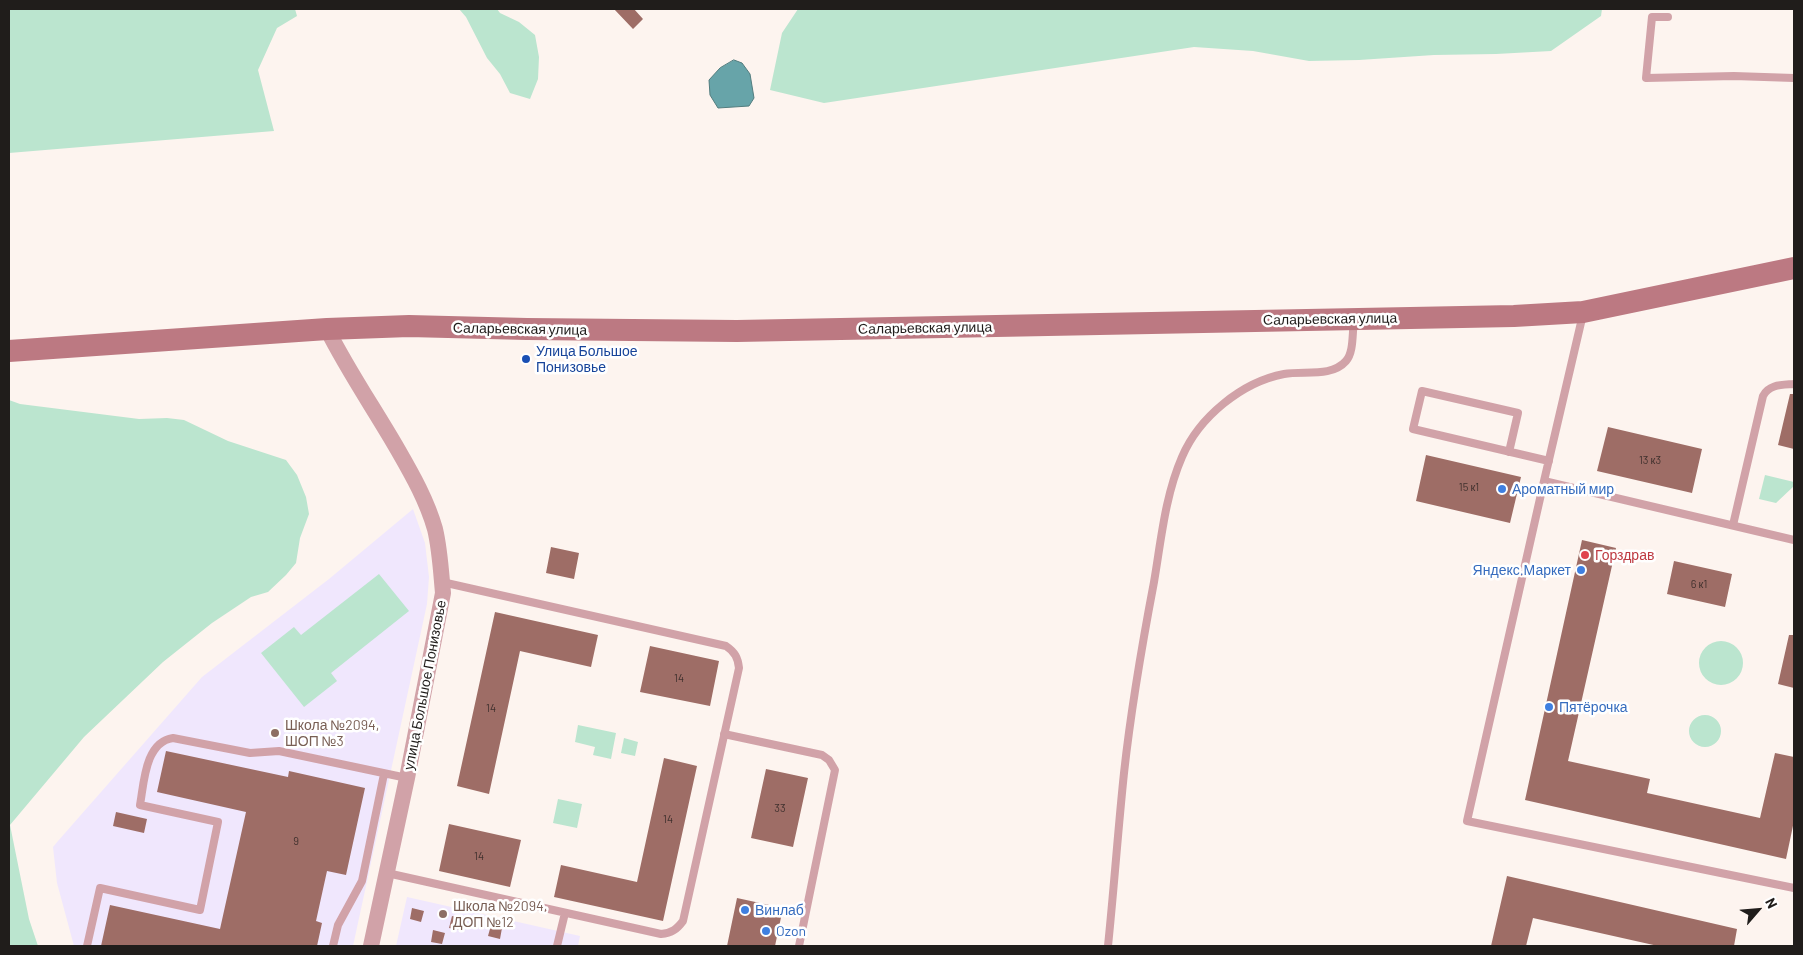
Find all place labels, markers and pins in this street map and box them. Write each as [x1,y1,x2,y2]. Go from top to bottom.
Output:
place label: Улица Большое Понизовье [536,343,637,376]
marker: Улица Большое Понизовье [520,353,532,365]
place label: Ароматный мир [1512,481,1614,497]
marker: Ароматный мир [1496,483,1508,495]
place label: Горздрав [1595,547,1654,563]
marker: Горздрав [1579,549,1591,561]
place label: Яндекс.Маркет [1473,562,1571,578]
marker: Яндекс.Маркет [1575,564,1587,576]
place label: Пятёрочка [1559,699,1628,715]
marker: Пятёрочка [1543,701,1555,713]
place label: Школа №2094, ШОП №3 [285,717,379,750]
marker: Школа №2094, ШОП №3 [269,727,281,739]
place label: Школа №2094, ДОП №12 [453,898,547,930]
place label: Винлаб [755,902,804,918]
marker: Винлаб [739,904,751,916]
marker: Школа №2094, ДОП №12 [437,908,449,920]
place label: Ozon [776,923,806,939]
marker: Ozon [760,925,772,937]

